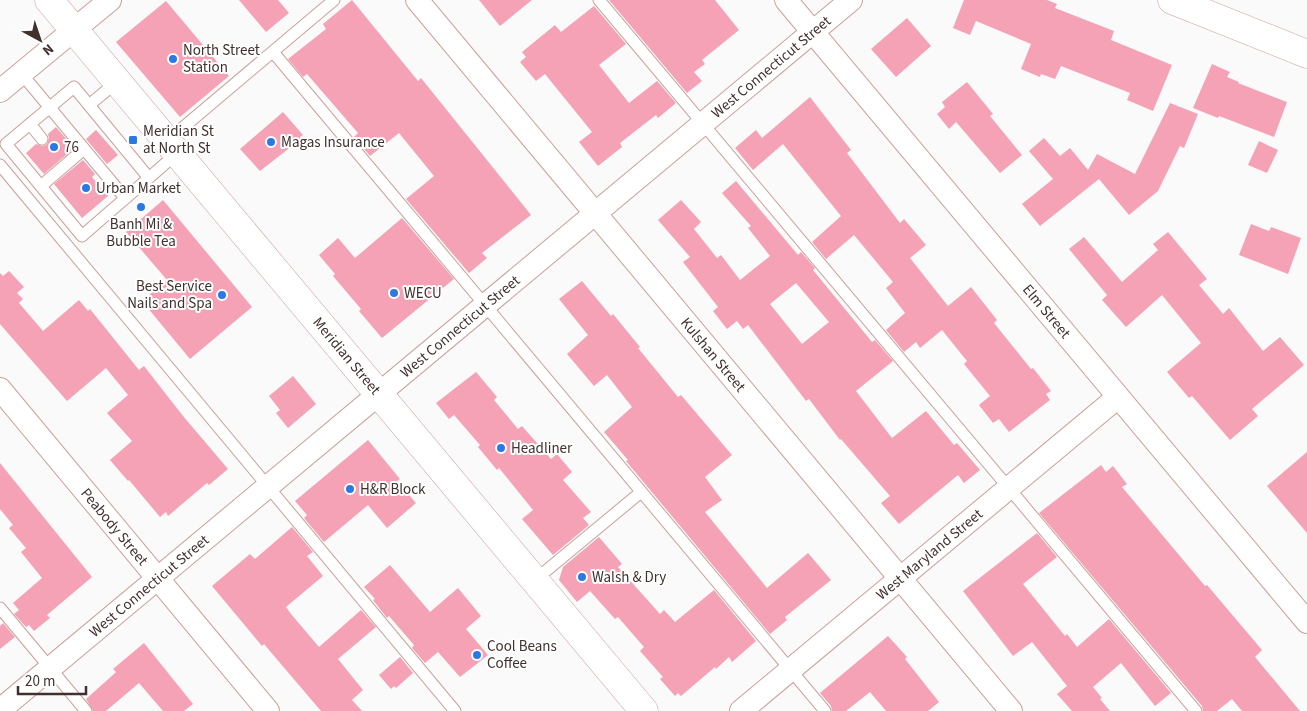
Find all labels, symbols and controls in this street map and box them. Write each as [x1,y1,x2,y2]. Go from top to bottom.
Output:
street label: West Connecticut Street [707,11,835,123]
north arrow [15,15,65,65]
text: N [38,39,58,60]
place label: North Street Station [183,40,260,78]
marker: North Street Station [167,53,179,65]
place label: Meridian St at North St [143,121,214,159]
place label: Magas Insurance [281,132,385,153]
marker: Meridian St at North St [127,134,139,146]
marker: Magas Insurance [265,136,277,148]
place label: 76 [64,137,79,158]
marker: 76 [48,141,60,153]
place label: Urban Market [96,178,181,199]
marker: Urban Market [80,182,92,194]
marker: Banh Mi & Bubble Tea [135,201,147,213]
place label: Banh Mi & Bubble Tea [106,214,176,252]
street label: West Connecticut Street [396,270,524,382]
place label: Best Service Nails and Spa [127,276,212,314]
street label: Elm Street [1018,280,1076,343]
place label: WECU [404,283,442,304]
marker: WECU [388,287,400,299]
marker: Best Service Nails and Spa [216,289,228,301]
street label: Meridian Street [308,312,386,399]
street label: Kulshan Street [676,313,751,396]
place label: Headliner [511,438,573,459]
marker: Headliner [495,442,507,454]
place label: H&R Block [360,479,426,500]
street label: Peabody Street [76,483,153,570]
marker: H&R Block [344,483,356,495]
street label: West Maryland Street [871,504,987,605]
street label: West Connecticut Street [85,530,213,642]
place label: Walsh & Dry [592,567,666,588]
marker: Walsh & Dry [576,571,588,583]
place label: Cool Beans Coffee [487,636,557,674]
marker: Cool Beans Coffee [471,649,483,661]
scale bar [18,664,85,696]
text: 20 m [25,671,55,692]

